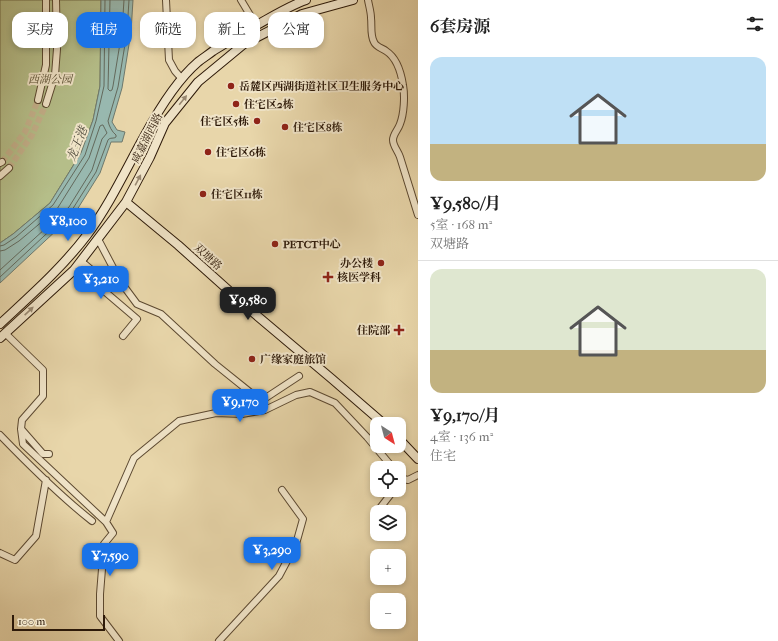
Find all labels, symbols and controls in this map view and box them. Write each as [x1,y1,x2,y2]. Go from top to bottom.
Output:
chip: 买房 [12,12,68,48]
chip: 租房 [76,12,132,48]
chip: 筛选 [140,12,196,48]
chip: 新上 [204,12,260,48]
chip: 公寓 [268,12,324,48]
icon: filters [744,13,766,35]
text: 6套房源 [430,16,490,36]
park label: 西湖公园 [28,73,74,86]
place label: 岳麓区西湖街道社区卫生服务中心 [239,80,404,93]
marker: 岳麓区西湖街道社区卫生服务中心 [226,81,236,91]
icon: home [562,83,634,155]
one-way arrow [179,95,188,106]
place label: 住宅区2栋 [244,98,294,111]
marker: 住宅区2栋 [231,99,241,109]
street label: 咸嘉湖西路 [129,111,165,165]
place label: 住宅区5栋 [200,115,249,128]
marker: 住宅区5栋 [252,116,262,126]
place label: 住宅区8栋 [293,121,343,134]
marker: 住宅区8栋 [280,122,290,132]
water label: 龙王港 [64,123,91,163]
place label: 住宅区6栋 [216,146,266,159]
marker: 住宅区6栋 [203,147,213,157]
one-way arrow [134,174,141,186]
place label: 住宅区11栋 [211,188,263,201]
marker: 住宅区11栋 [198,189,208,199]
text: ¥9,580/月 [430,193,501,213]
pin: ¥8,100 [35,208,101,242]
text: ¥8,100 [49,213,87,228]
text: 5室 · 168 m² [430,217,492,232]
text: 双塘路 [430,236,469,251]
place label: PETCT中心 [283,238,341,251]
marker: PETCT中心 [270,239,280,249]
street label: 双塘路 [191,241,225,273]
place label: 办公楼 [340,257,373,270]
marker: 办公楼 [376,258,386,268]
pin: ¥3,210 [68,266,134,300]
text: ¥3,210 [83,271,119,286]
marker: 核医学科 [322,271,334,283]
place label: 核医学科 [337,271,381,284]
pin: ¥9,580 [215,287,281,321]
text: ¥9,580 [229,292,267,307]
icon: home [562,295,634,367]
one-way arrow [24,307,34,316]
place label: 住院部 [357,324,391,337]
marker: 住院部 [393,324,405,336]
place label: 广缘家庭旅馆 [260,353,326,366]
marker: 广缘家庭旅馆 [247,354,257,364]
pin: ¥9,170 [207,389,273,423]
text: ¥9,170 [221,394,259,409]
text: ¥9,170/月 [430,405,500,425]
north arrow [370,417,406,453]
map controls [370,417,406,629]
text: 4室 · 136 m² [430,429,493,444]
text: 住宅 [430,448,456,463]
button: locate [370,461,406,497]
button: layers [370,505,406,541]
pin: ¥3,290 [239,537,305,571]
text: ¥3,290 [253,542,291,557]
pin: ¥7,590 [77,543,143,577]
text: ¥7,590 [91,548,129,563]
button: + [370,549,406,585]
button: − [370,593,406,629]
scale bar [12,613,105,632]
text: 100 m [18,615,46,628]

